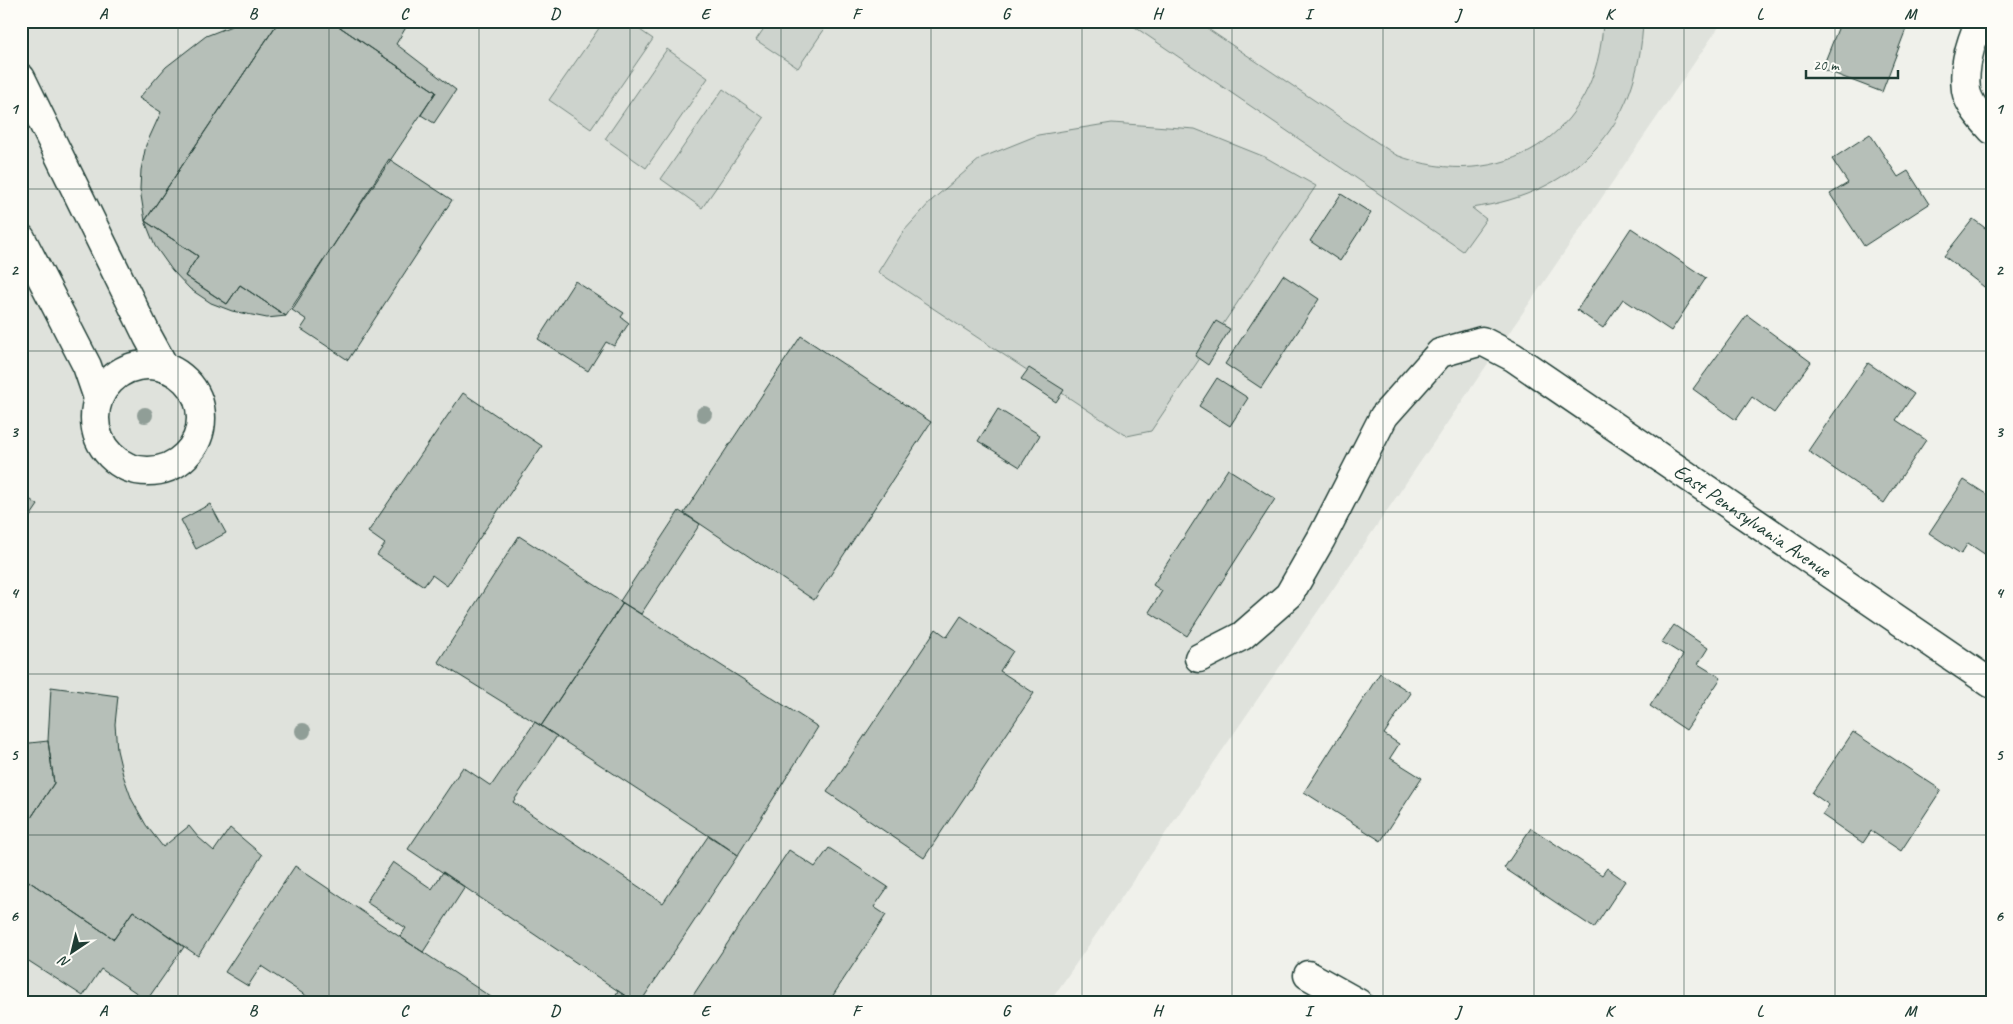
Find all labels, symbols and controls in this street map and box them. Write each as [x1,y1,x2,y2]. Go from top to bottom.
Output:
text: A [99,4,109,24]
text: B [249,4,259,24]
text: C [400,4,410,24]
text: D [550,4,561,24]
text: E [701,4,712,24]
text: F [852,4,863,24]
text: G [1002,4,1012,24]
text: H [1152,4,1164,24]
text: I [1305,4,1315,24]
text: J [1454,4,1463,24]
text: K [1605,4,1617,24]
text: L [1757,4,1765,24]
text: M [1904,4,1918,24]
scale bar [1806,48,1898,80]
text: 20 m [1813,56,1840,75]
text: 1 [10,99,19,119]
text: 1 [1995,99,2004,119]
text: 2 [10,260,19,280]
text: 2 [1995,260,2004,280]
text: 3 [10,422,19,442]
text: 3 [1995,422,2004,442]
street label: East Pennsylvania Avenue [1669,458,1837,584]
text: 4 [10,583,19,603]
text: 4 [1995,583,2004,603]
text: 5 [11,745,20,765]
text: 5 [1996,745,2005,765]
text: 6 [10,906,19,926]
text: 6 [1995,906,2004,926]
north arrow [48,926,98,976]
text: N [54,951,73,972]
text: A [99,1001,109,1021]
text: B [249,1001,259,1021]
text: C [400,1001,410,1021]
text: D [550,1001,561,1021]
text: E [701,1001,712,1021]
text: F [852,1001,863,1021]
text: G [1002,1001,1012,1021]
text: H [1152,1001,1164,1021]
text: I [1305,1001,1315,1021]
text: J [1454,1001,1463,1021]
text: K [1605,1001,1617,1021]
text: L [1757,1001,1765,1021]
text: M [1904,1001,1918,1021]

